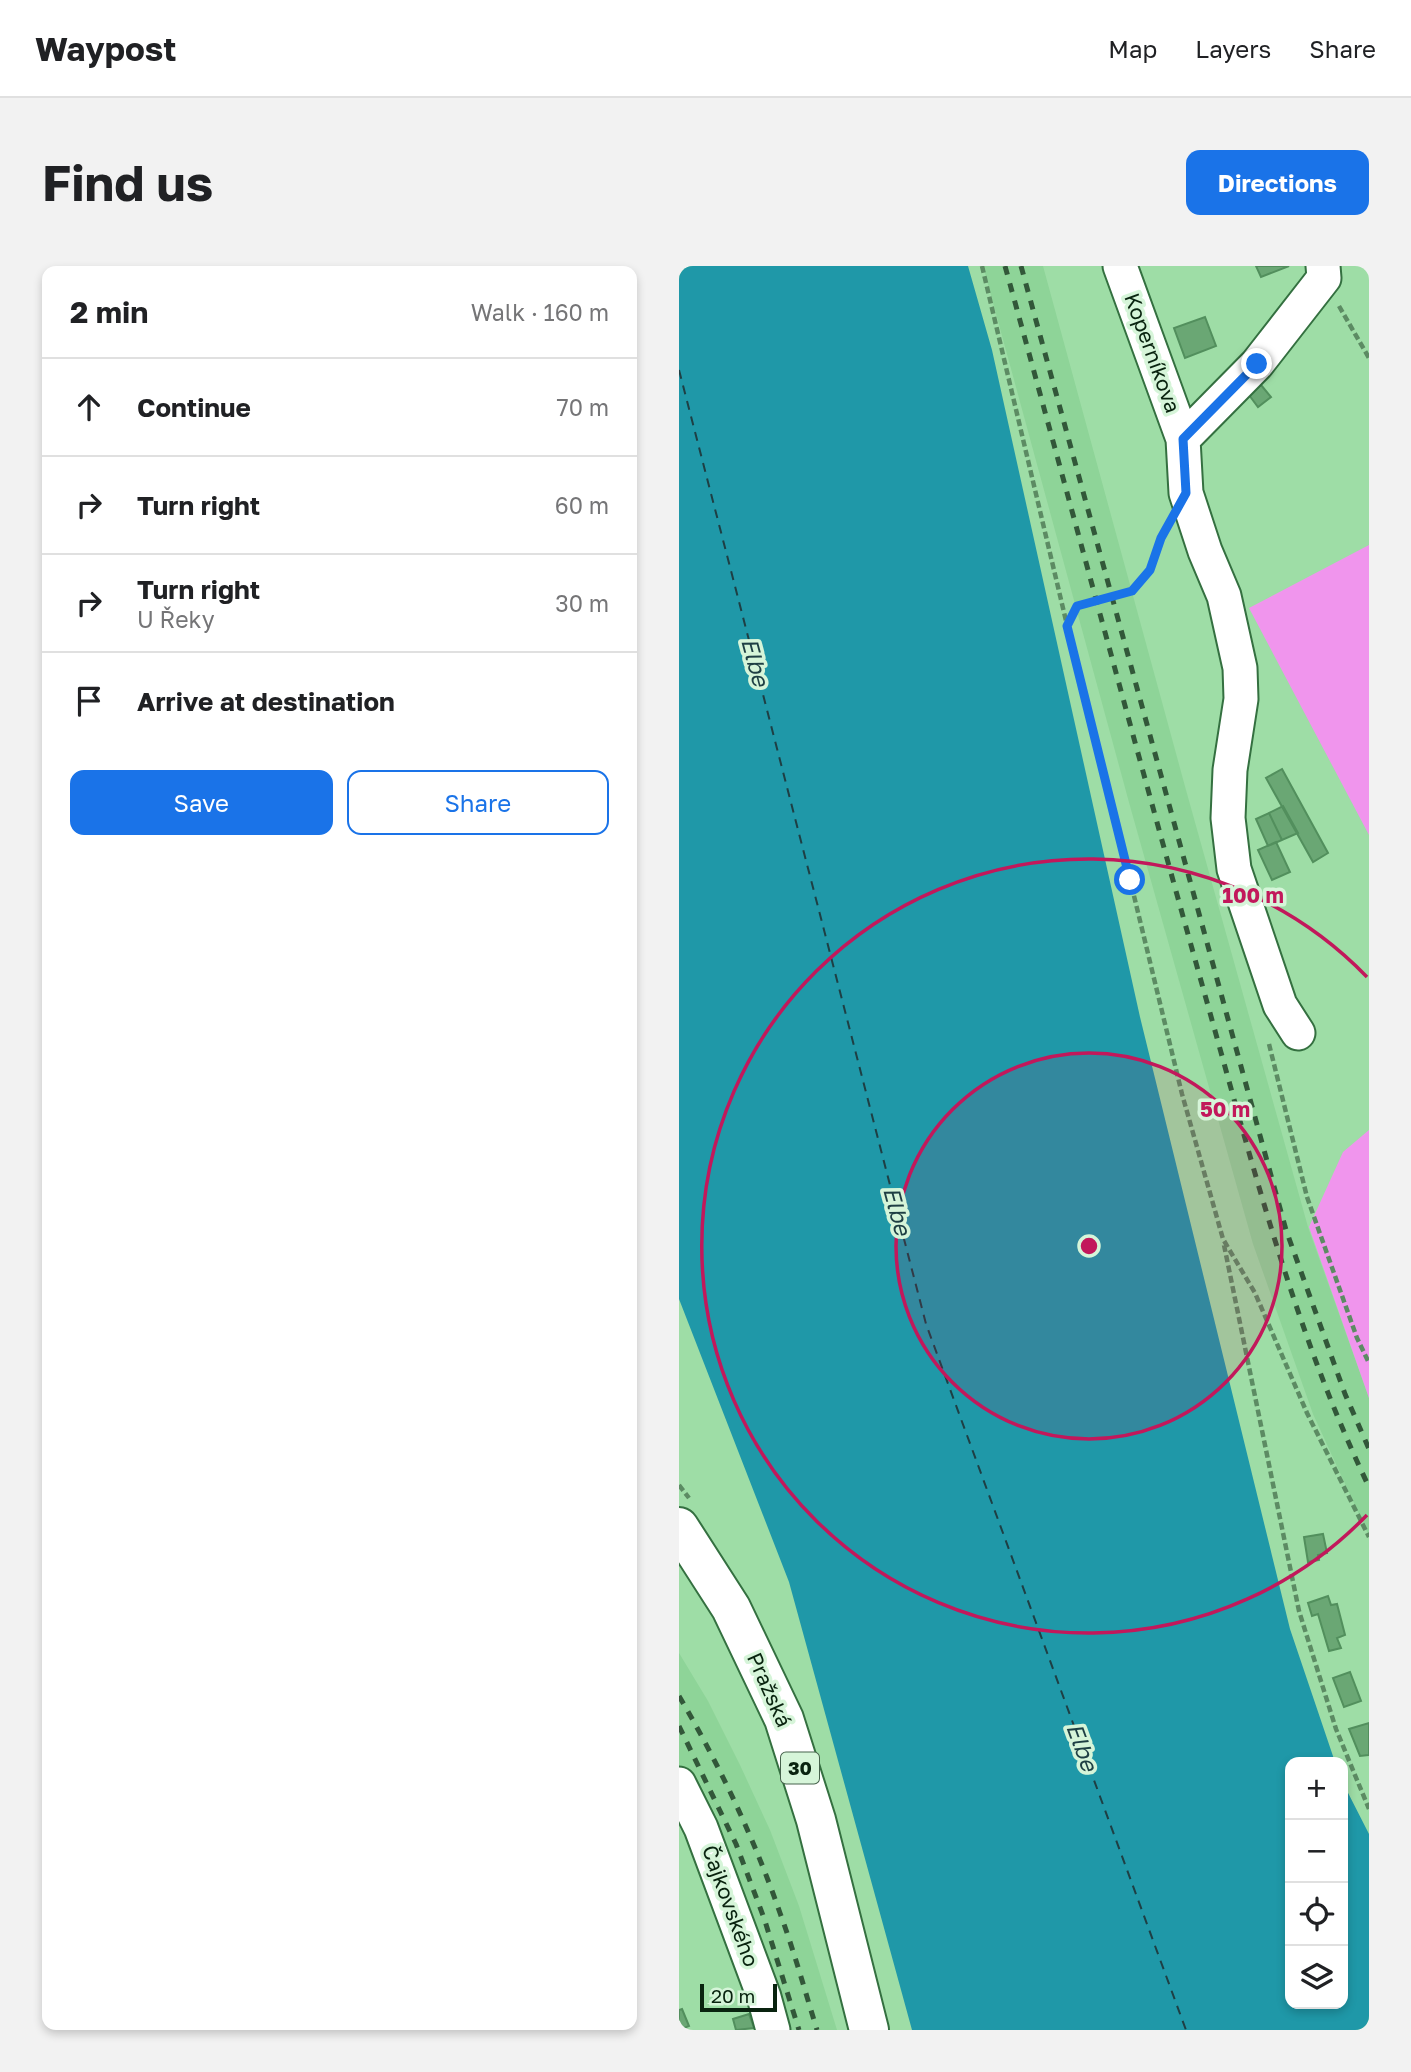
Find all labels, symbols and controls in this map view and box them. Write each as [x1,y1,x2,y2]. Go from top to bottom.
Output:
text: Waypost [35,29,176,68]
text: Map [1108,34,1157,63]
text: Layers [1195,34,1271,63]
text: Share [1309,34,1376,63]
button: Directions [1186,150,1369,215]
text: Find us [42,153,213,212]
street label: Koperníkova [1119,289,1187,416]
text: 2 min [70,294,148,330]
text: Walk · 160 m [471,298,609,326]
route end [1241,348,1272,379]
icon: ahead [70,388,108,426]
text: Continue [137,392,251,423]
text: 70 m [556,393,609,421]
icon: right [70,486,108,524]
text: Turn right [137,490,260,521]
text: 60 m [555,491,609,519]
text: Turn right [137,574,260,605]
icon: right [70,584,108,622]
text: 30 m [555,589,609,617]
text: U Řeky [137,605,215,633]
water label: Elbe [736,635,776,691]
icon: arrive [70,682,108,720]
text: Arrive at destination [137,686,395,717]
button: Save [70,770,333,835]
button: Share [347,770,609,835]
route start [1114,864,1145,895]
text: 100 m [1222,882,1284,908]
text: 50 m [1200,1096,1250,1122]
water label: Elbe [878,1184,918,1240]
centre of rings [1077,1234,1101,1258]
street label: Pražská [742,1648,798,1731]
water label: Elbe [1061,1719,1105,1776]
road number: 30 [781,1752,819,1784]
map controls [1285,1757,1348,2009]
button: + [1285,1757,1348,1820]
button: − [1285,1820,1348,1883]
street label: Čajkovského [697,1841,765,1970]
button: locate [1285,1883,1348,1946]
button: layers [1285,1946,1348,2009]
scale bar [700,1981,777,2013]
text: 20 m [711,1984,755,2007]

